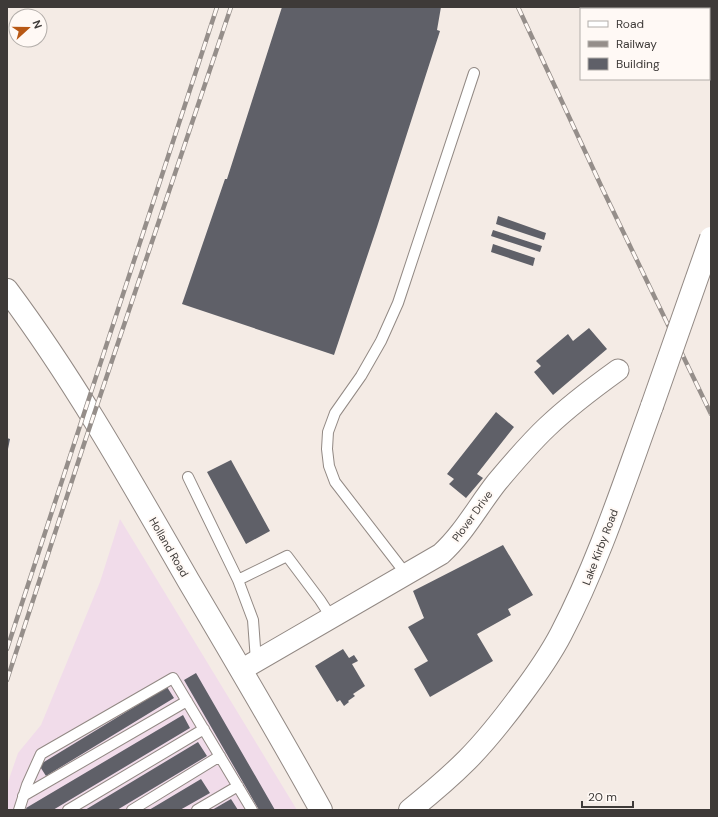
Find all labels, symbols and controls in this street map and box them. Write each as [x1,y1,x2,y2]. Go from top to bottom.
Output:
north arrow [8,8,48,48]
legend [580,8,710,80]
text: Road [616,16,644,32]
text: N [29,18,45,31]
text: Railway [616,36,657,52]
text: Building [616,56,660,72]
street label: Plover Drive [449,488,495,544]
street label: Lake Kirby Road [579,507,621,587]
street label: Holland Road [146,515,192,579]
scale bar [582,783,633,809]
text: 20 m [588,789,617,805]

